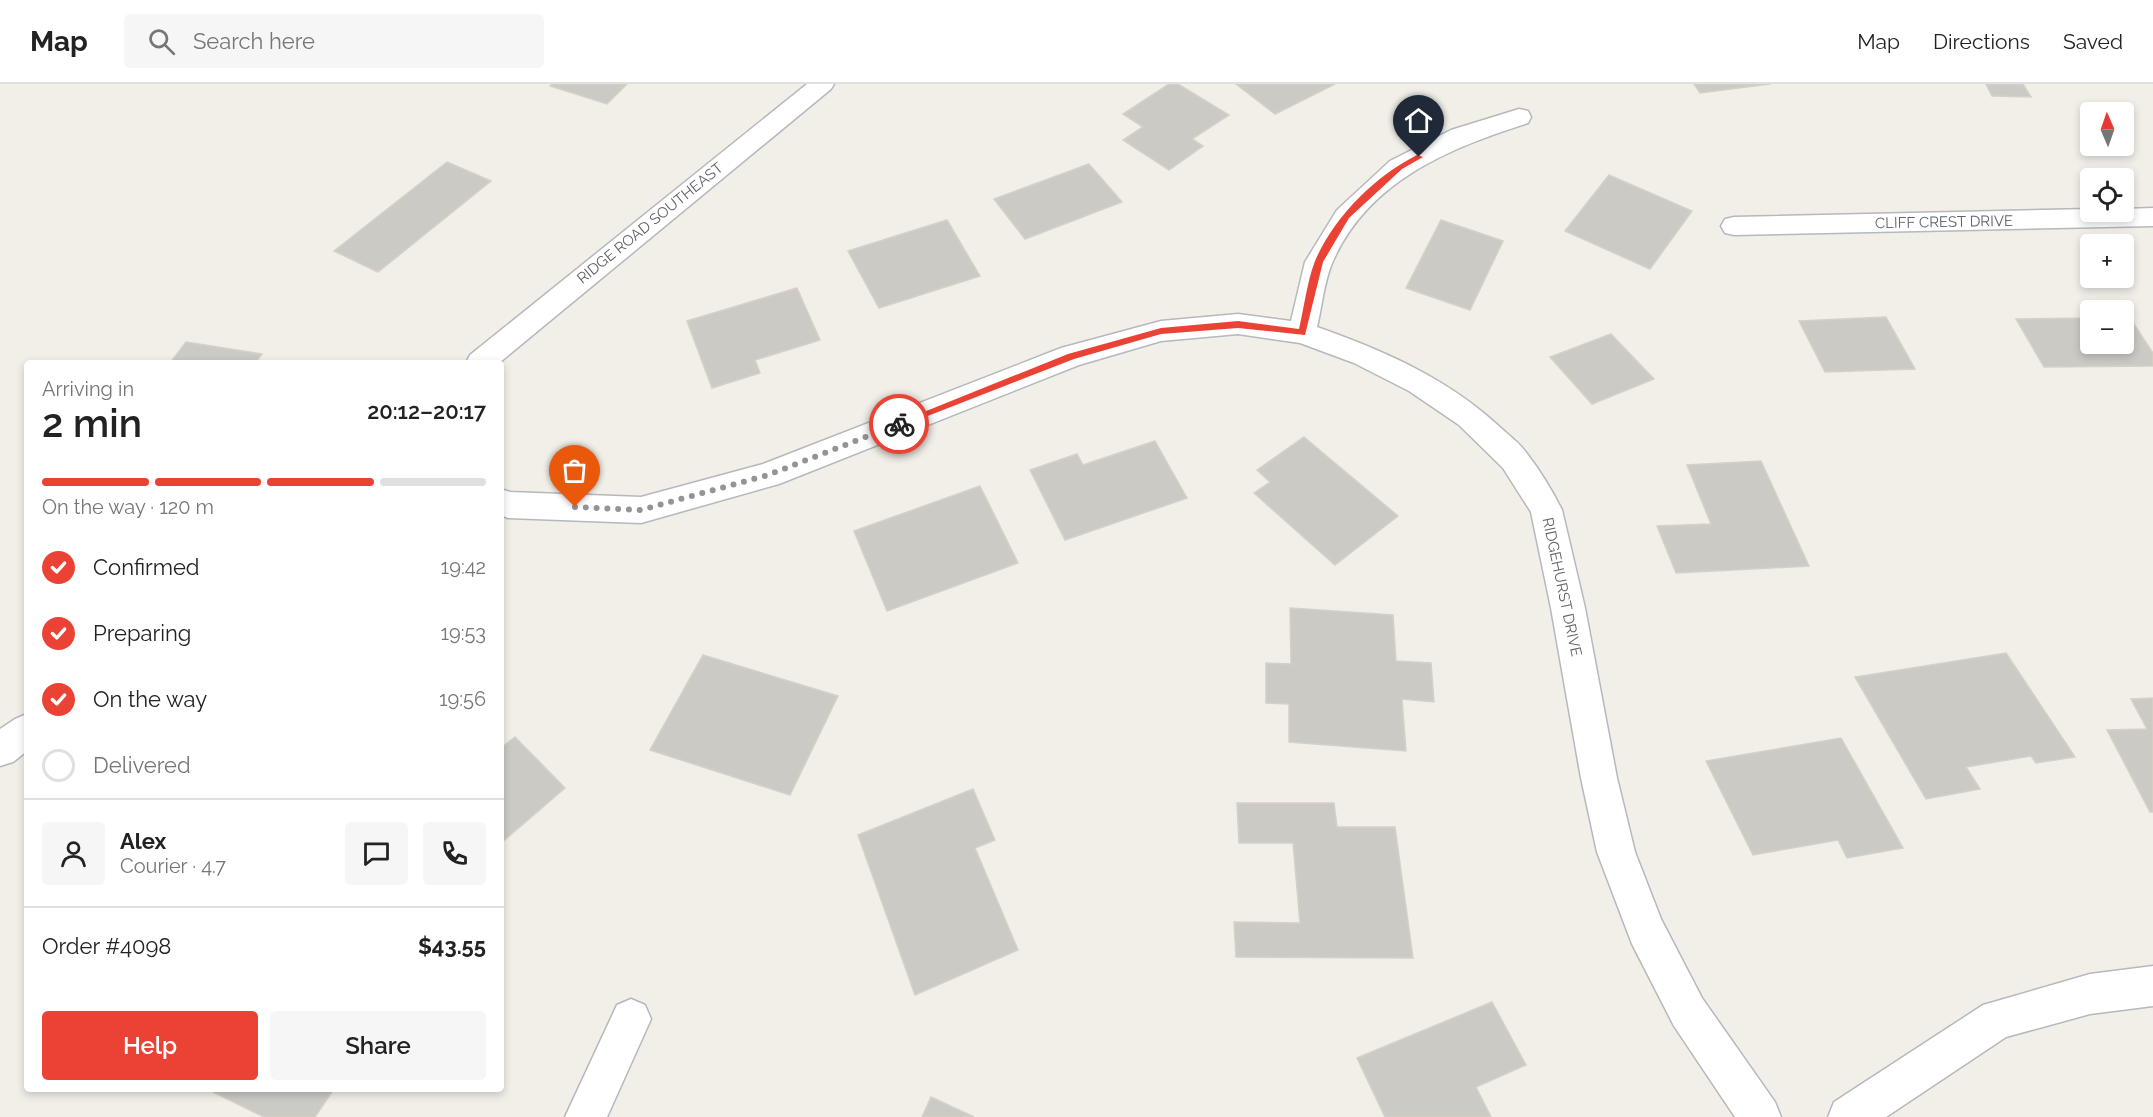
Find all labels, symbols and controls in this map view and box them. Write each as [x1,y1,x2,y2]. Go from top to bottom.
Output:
search box [124,14,544,68]
text: Map [30,25,88,58]
icon: search [145,25,178,58]
text: Search here [193,28,315,54]
text: Map [1857,29,1900,54]
text: Directions [1933,29,2030,54]
text: Saved [2063,29,2123,54]
pin [1393,95,1444,157]
north arrow [2080,102,2134,156]
map controls [2080,102,2134,354]
icon: home [1402,104,1435,137]
street label: RIDGE ROAD SOUTHEAST [573,159,727,287]
button: locate [2080,168,2134,222]
street label: CLIFF CREST DRIVE [1875,212,2013,232]
button: + [2080,234,2134,288]
button: − [2080,300,2134,354]
text: Arriving in [42,377,134,401]
courier [869,394,929,454]
text: 20:12–20:17 [367,398,486,424]
text: 2 min [42,400,142,446]
icon: bike [883,408,916,441]
pin [549,445,600,507]
icon: bag [558,454,591,487]
text: On the way · 120 m [42,495,214,519]
street label: RIDGEHURST DRIVE [1538,516,1586,658]
icon: check [42,551,75,584]
text: Confirmed [93,554,200,580]
text: 19:42 [441,555,486,579]
icon: check [42,617,75,650]
text: Preparing [93,620,191,646]
text: 19:53 [440,621,486,645]
icon: check [42,683,75,716]
text: On the way [93,686,207,712]
text: 19:56 [439,687,486,711]
text: Delivered [93,752,191,778]
button: person [42,822,105,885]
button: chat [345,822,408,885]
button: phone [423,822,486,885]
text: Alex [120,828,166,854]
text: Courier · 4.7 [120,854,226,878]
text: Order #4098 [42,933,171,959]
text: $43.55 [418,933,486,959]
button: Help [42,1011,258,1080]
button: Share [270,1011,486,1080]

